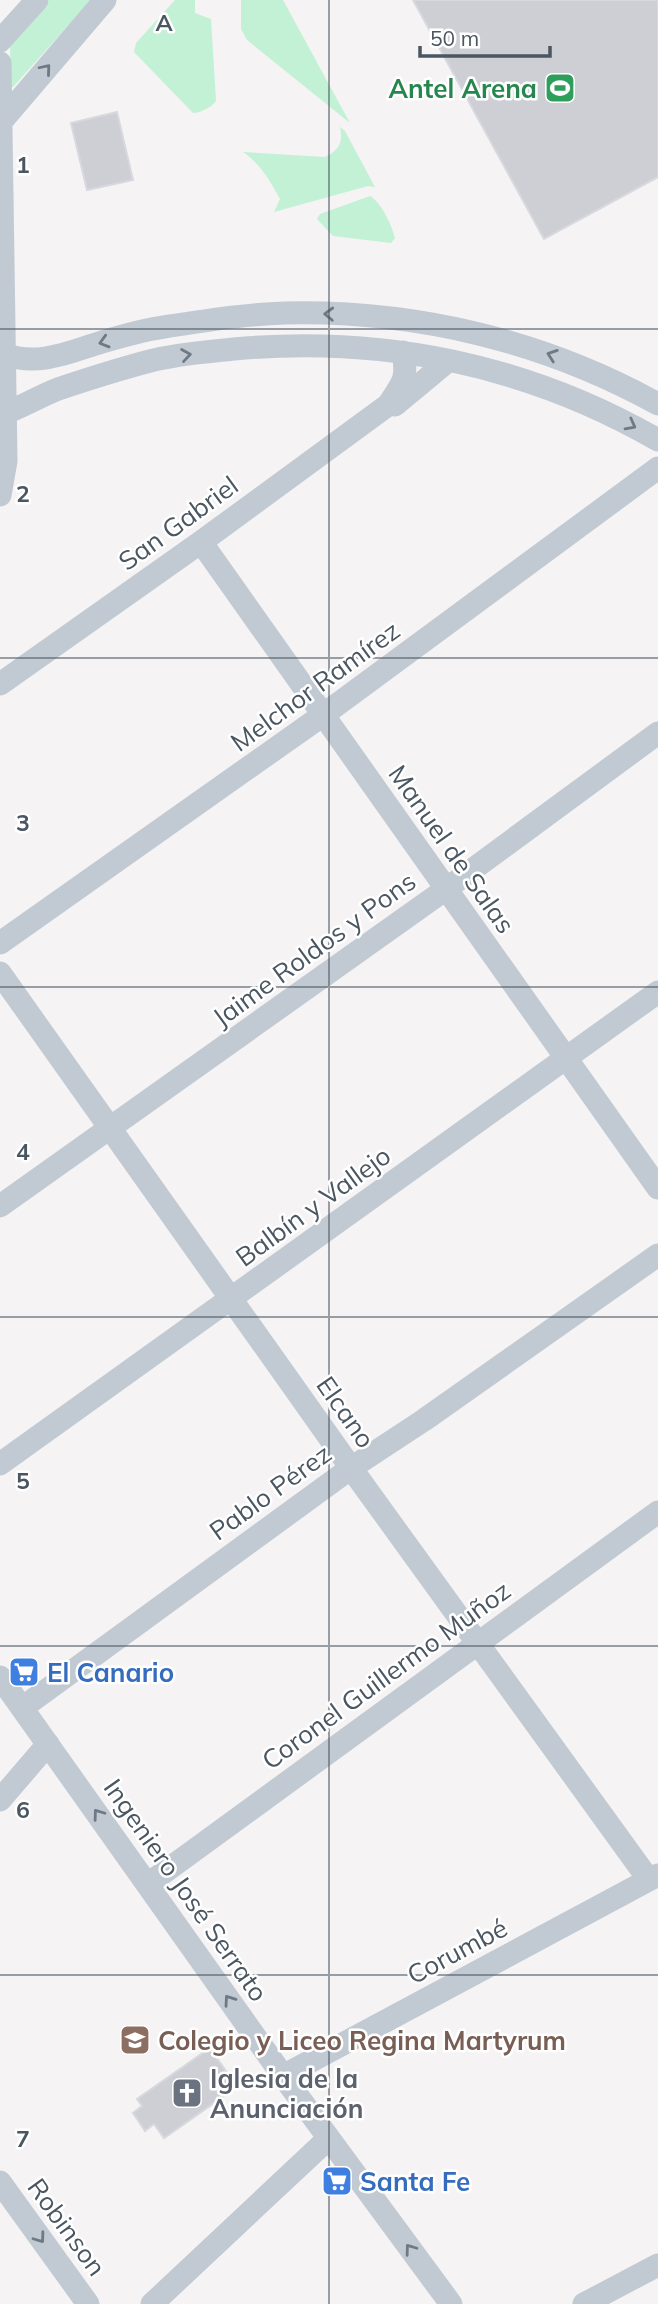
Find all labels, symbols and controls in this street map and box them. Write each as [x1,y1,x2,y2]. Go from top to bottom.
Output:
text: A [155,8,173,37]
scale bar [420,14,550,58]
text: 50 m [430,25,479,51]
one-way arrow [38,64,50,77]
sports icon: Antel Arena [543,71,577,105]
place label: Antel Arena [388,72,537,105]
text: 1 [16,150,30,179]
one-way arrow [323,306,334,322]
one-way arrow [98,333,110,348]
one-way arrow [180,348,192,363]
one-way arrow [546,350,558,364]
one-way arrow [623,416,636,430]
street label: San Gabriel [112,469,244,577]
text: 2 [16,479,30,508]
street label: Melchor Ramírez [224,614,406,758]
street label: Manuel de Salas [382,758,522,940]
text: 3 [16,808,30,837]
street label: Jaime Roldos y Pons [206,864,422,1034]
text: 4 [16,1137,30,1166]
street label: Balbín y Vallejo [229,1139,397,1273]
street label: Elcano [310,1370,382,1454]
street label: Pablo Pérez [203,1437,337,1547]
text: 5 [16,1466,30,1495]
street label: Coronel Guillermo Muñoz [255,1574,517,1776]
supermarket icon: El Canario [7,1655,41,1689]
place label: El Canario [47,1656,174,1689]
street label: Ingeniero José Serrato [97,1772,275,2008]
text: 6 [16,1795,30,1824]
one-way arrow [94,1809,106,1822]
street label: Corumbé [401,1911,513,1991]
one-way arrow [225,1995,237,2008]
school or university icon: Colegio y Liceo Regina Martyrum [118,2023,152,2057]
place label: Colegio y Liceo Regina Martyrum [158,2024,566,2057]
place label: Iglesia de la Anunciación [210,2062,363,2125]
church icon: Iglesia de la Anunciación [170,2076,204,2110]
text: 7 [16,2124,30,2153]
supermarket icon: Santa Fe [320,2164,354,2198]
place label: Santa Fe [360,2165,470,2198]
street label: Robinson [21,2172,113,2282]
one-way arrow [32,2230,44,2242]
one-way arrow [406,2244,418,2257]

